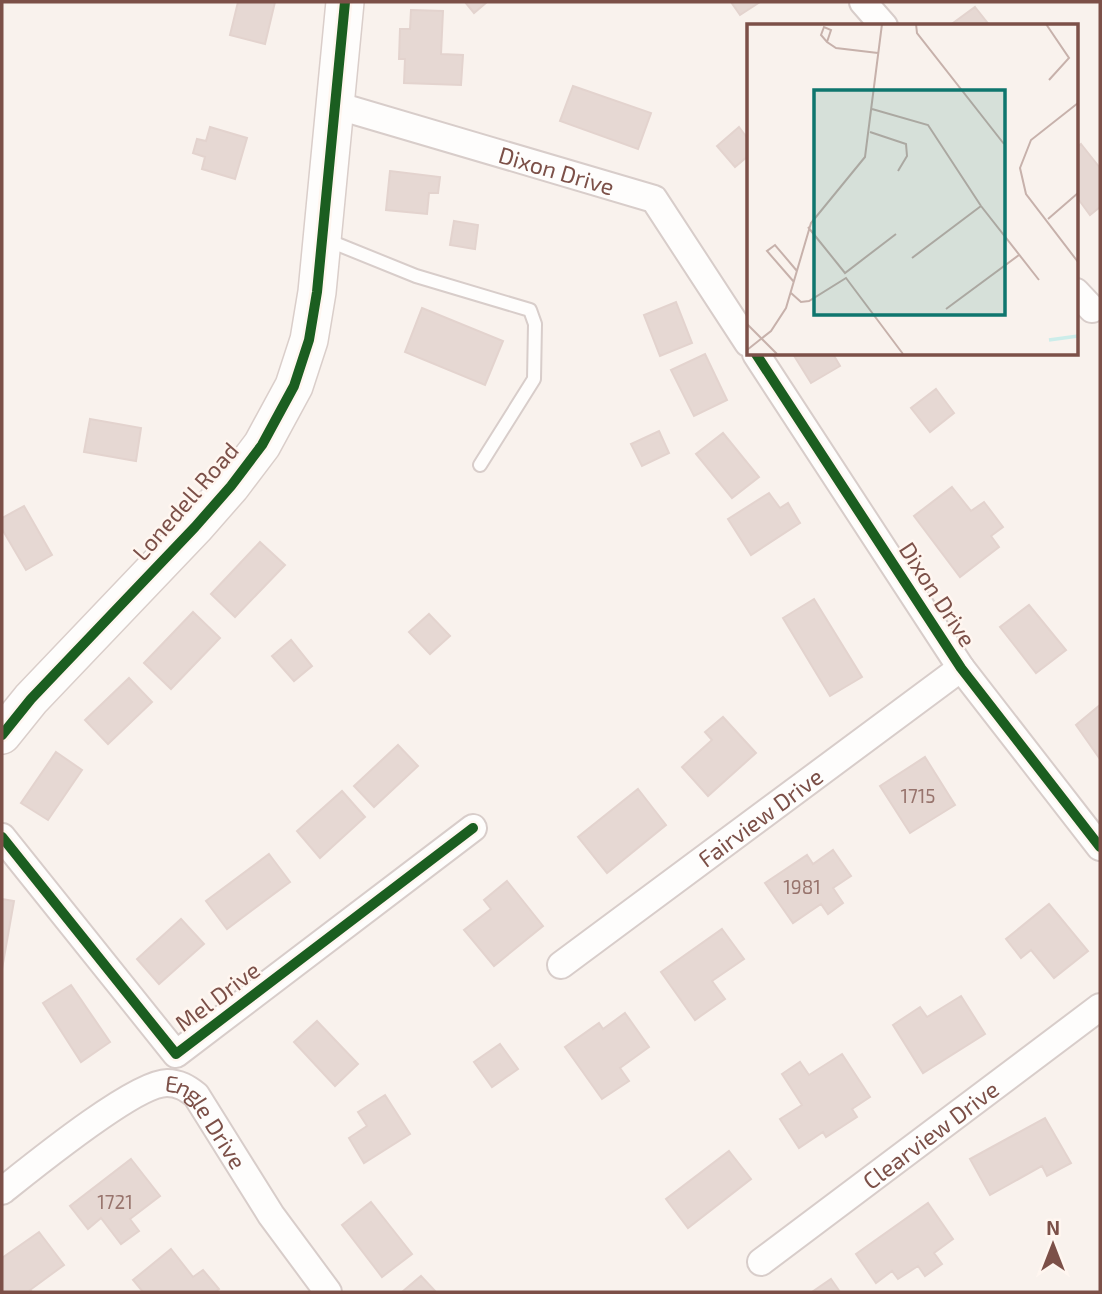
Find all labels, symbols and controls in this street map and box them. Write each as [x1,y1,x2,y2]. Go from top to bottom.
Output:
inset map [747,24,1078,355]
street label: Dixon Drive [495,140,618,201]
street label: Lonedell Road [126,436,244,566]
street label: Dixon Drive [894,536,982,652]
street label: Fairview Drive [692,762,828,873]
house number: 1715 [900,784,936,807]
house number: 1981 [783,875,821,898]
street label: Mel Drive [169,955,265,1037]
street label: Engle Drive [164,1069,253,1174]
street label: Clearview Drive [857,1074,1004,1195]
house number: 1721 [97,1190,133,1213]
north arrow [1018,1210,1088,1280]
text: N [1046,1216,1060,1239]

